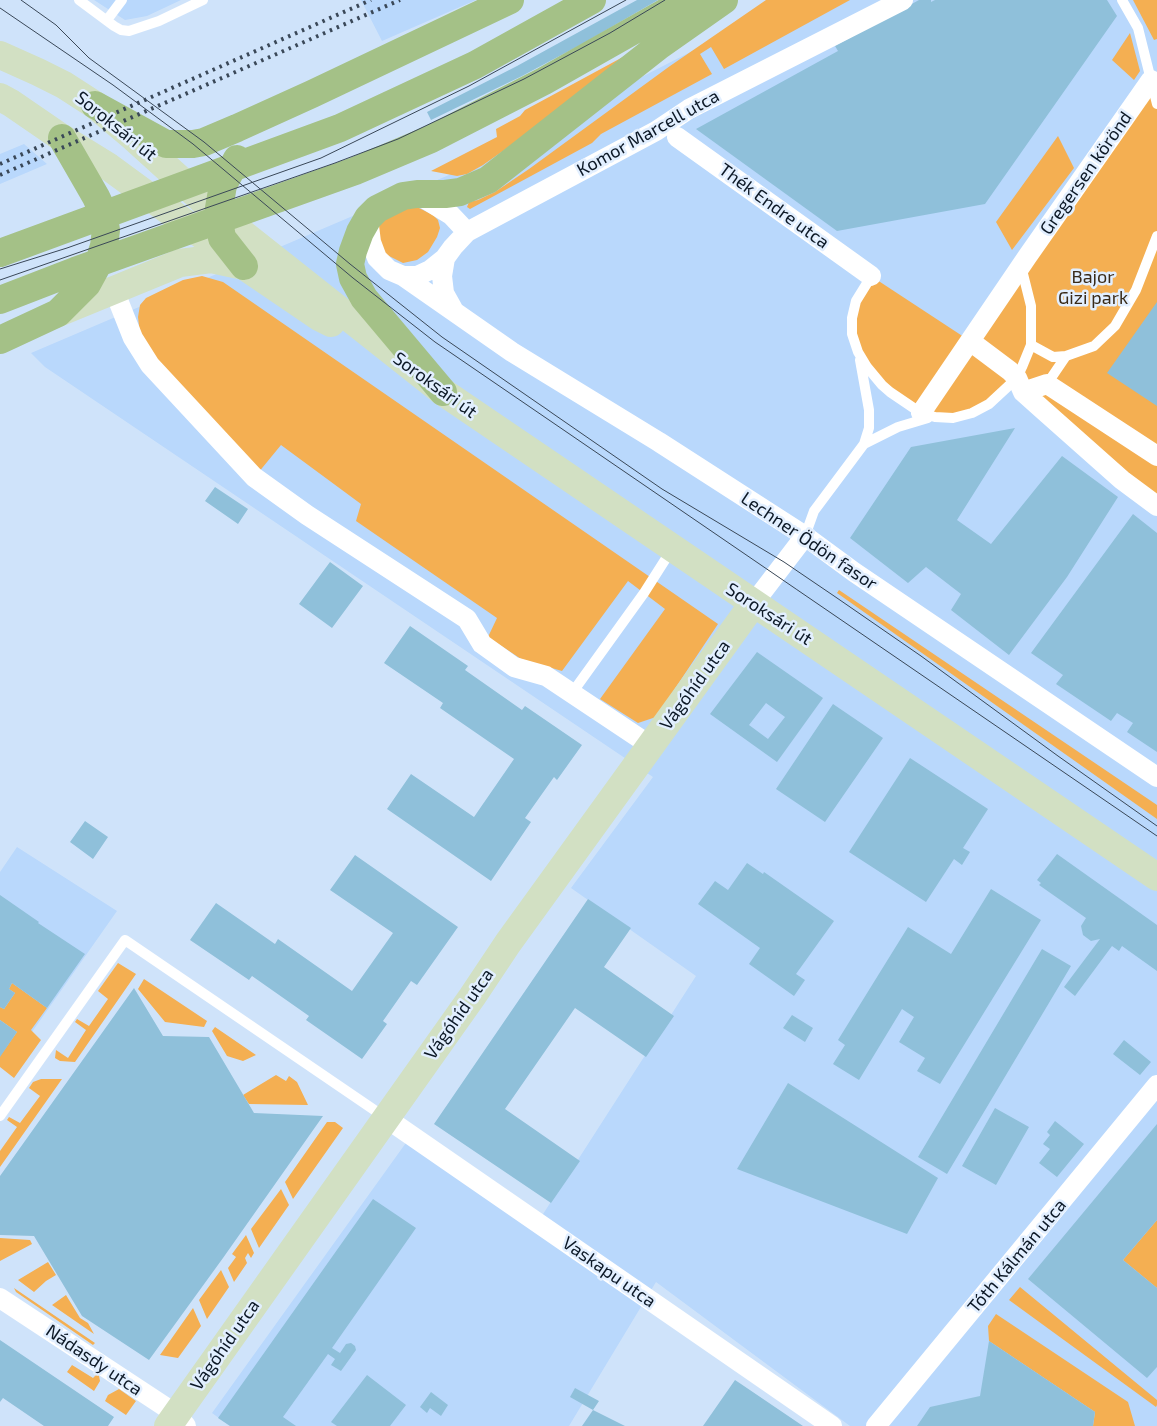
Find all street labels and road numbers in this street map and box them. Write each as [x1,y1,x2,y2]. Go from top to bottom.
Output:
street label: Komor Marcell utca [573,85,723,181]
street label: Soroksári út [71,87,161,165]
street label: Gregersen körönd [1036,107,1136,239]
street label: Thék Endre utca [715,159,833,253]
street label: Soroksári út [389,347,481,423]
street label: Lechner Ödön fasor [737,487,881,595]
street label: Soroksári út [722,578,816,650]
street label: Vágóhíd utca [655,636,735,734]
street label: Vágóhíd utca [420,965,498,1063]
street label: Tóth Kálmán utca [963,1195,1071,1317]
street label: Vaskapu utca [558,1232,660,1312]
street label: Vágóhíd utca [186,1296,264,1394]
street label: Nádasdy utca [42,1320,146,1400]

